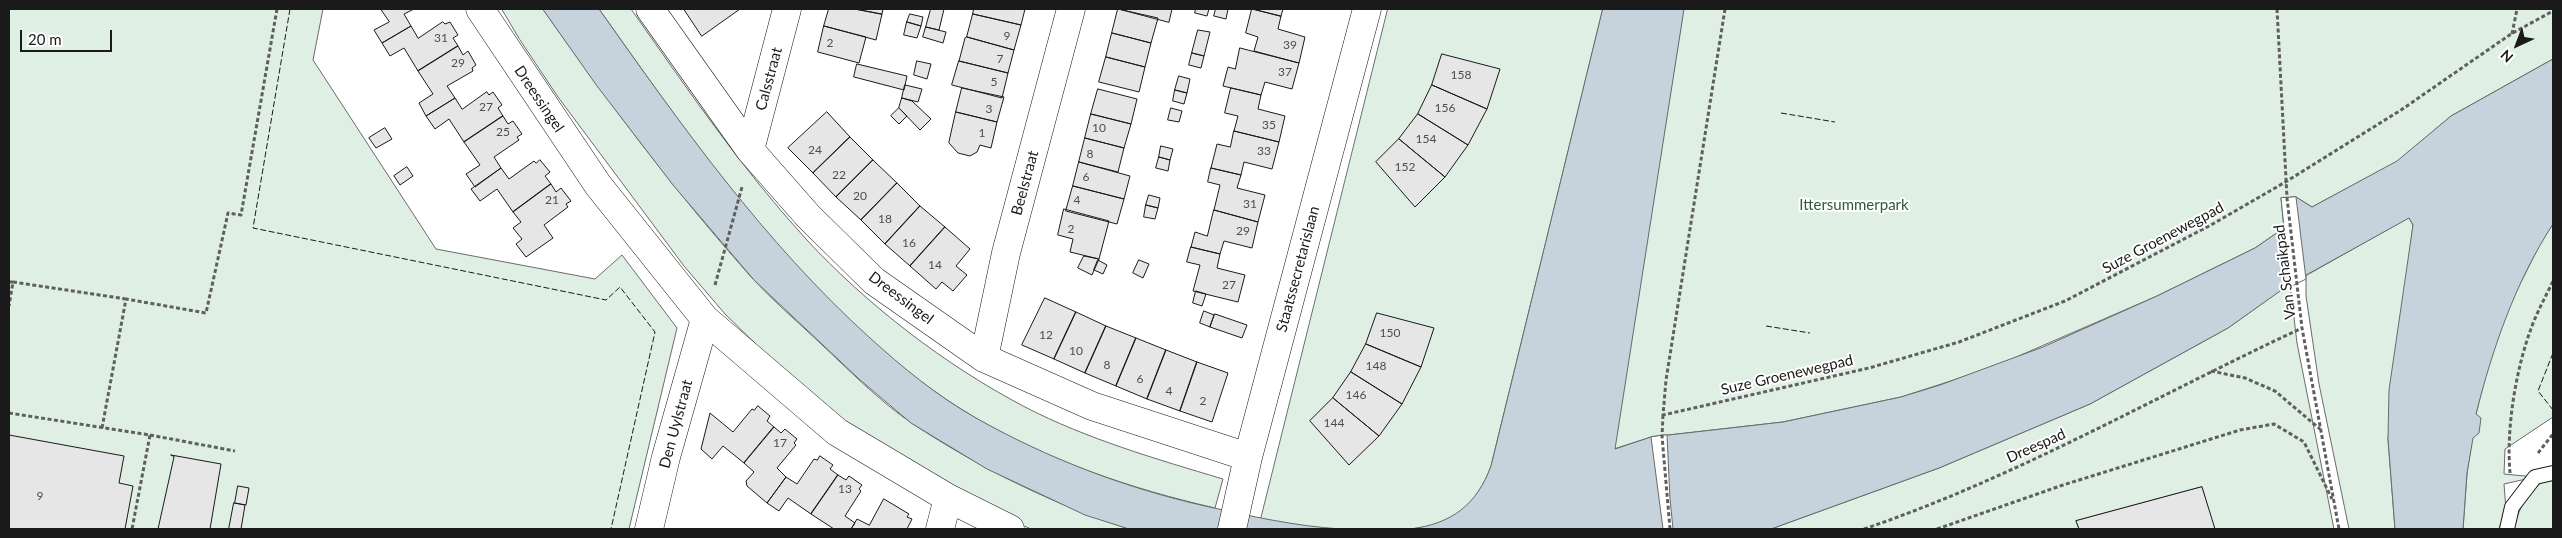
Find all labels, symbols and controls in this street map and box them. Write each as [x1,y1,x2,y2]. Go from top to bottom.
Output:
scale bar [22,20,115,52]
north arrow [2492,20,2542,70]
house number: 9 [1004,29,1010,43]
text: 20 m [28,30,62,48]
house number: 31 [434,31,448,45]
house number: 2 [827,36,833,50]
house number: 39 [1283,38,1297,52]
street label: Calsstraat [752,45,786,113]
text: N [2497,46,2516,66]
house number: 7 [997,52,1003,66]
house number: 29 [451,56,465,70]
street label: Dreessingel [510,62,568,136]
house number: 37 [1278,65,1292,79]
house number: 158 [1451,68,1471,82]
house number: 5 [991,75,997,89]
house number: 27 [479,100,493,114]
house number: 156 [1435,101,1455,115]
house number: 3 [986,102,992,116]
house number: 35 [1262,118,1276,132]
house number: 10 [1092,121,1106,135]
house number: 25 [496,125,510,139]
house number: 1 [979,126,985,140]
house number: 154 [1416,132,1436,146]
house number: 24 [808,143,822,157]
house number: 33 [1257,144,1271,158]
house number: 8 [1087,147,1093,161]
street label: Beelstraat [1008,149,1042,217]
house number: 152 [1395,160,1415,174]
house number: 22 [832,168,846,182]
house number: 6 [1083,170,1089,184]
house number: 20 [853,189,867,203]
house number: 21 [545,193,559,207]
house number: 4 [1074,193,1080,207]
park label: Ittersummerpark [1799,196,1909,214]
house number: 31 [1243,197,1257,211]
street label: Suze Groenewegpad [2099,198,2227,278]
street label: Staatssecretarislaan [1273,204,1323,334]
house number: 18 [878,212,892,226]
house number: 2 [1068,222,1074,236]
house number: 29 [1236,224,1250,238]
street label: Van Schaikpad [2270,224,2300,320]
house number: 16 [902,236,916,250]
house number: 14 [928,258,942,272]
street label: Dreessingel [865,268,937,328]
house number: 27 [1222,278,1236,292]
house number: 150 [1380,326,1400,340]
house number: 12 [1039,328,1053,342]
house number: 10 [1069,344,1083,358]
street label: Suze Groenewegpad [1719,351,1855,399]
house number: 8 [1104,358,1110,372]
house number: 148 [1366,359,1386,373]
house number: 6 [1137,372,1143,386]
street label: Den Uylstraat [656,378,696,470]
house number: 4 [1166,384,1172,398]
house number: 146 [1346,388,1366,402]
house number: 2 [1200,394,1206,408]
house number: 144 [1324,416,1344,430]
street label: Dreespad [2004,425,2068,467]
house number: 17 [773,436,787,450]
house number: 13 [838,482,852,496]
house number: 9 [37,489,43,503]

